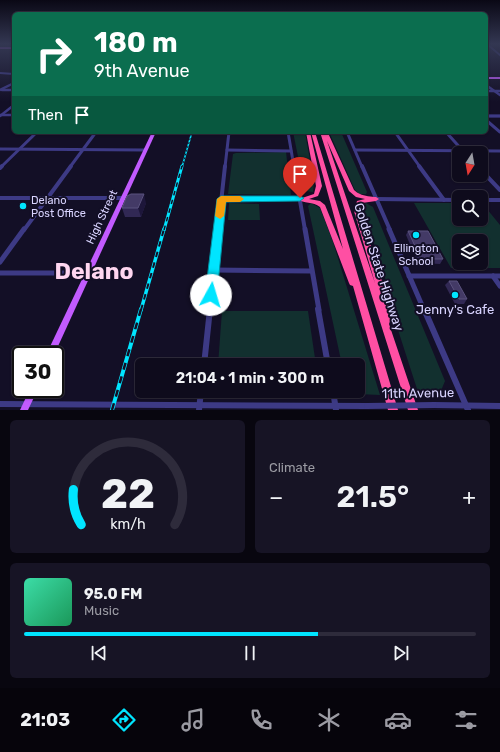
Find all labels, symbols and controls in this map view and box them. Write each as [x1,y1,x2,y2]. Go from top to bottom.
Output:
text: 180 m [94,26,178,59]
icon: right [28,28,80,80]
text: 9th Avenue [94,60,190,82]
icon: arrive [71,104,93,126]
text: Then [28,106,63,124]
north arrow [452,146,488,182]
map controls [452,146,488,270]
pin [283,157,317,198]
icon: arrive [289,163,311,185]
street label: High Street [84,187,121,246]
button: search [452,190,488,226]
place label: Delano Post Office [31,194,86,220]
marker: Delano Post Office [18,201,28,211]
street label: Golden State Highway [350,201,407,333]
marker: Ellington School [411,230,421,240]
button: layers [452,234,488,270]
place label: Ellington School [393,242,439,268]
district label: Delano [54,257,134,285]
position arrow [190,274,232,316]
marker: Jenny's Cafe [450,290,460,300]
place label: Jenny's Cafe [416,302,494,317]
speed limit sign: 30 [12,346,64,398]
text: 21:04 · 1 min · 300 m [176,369,324,387]
street label: 11th Avenue [382,385,454,401]
text: Climate [269,460,315,475]
text: 22 [100,468,155,517]
text: 21.5° [336,479,409,515]
text: − [269,484,283,511]
text: + [462,484,476,511]
text: km/h [110,515,145,532]
text: 95.0 FM [84,585,142,603]
text: Music [84,603,119,618]
icon: previous [88,642,110,664]
icon: pause [239,642,261,664]
icon: next [390,642,412,664]
icon: directions [110,706,138,734]
icon: music [179,706,207,734]
icon: phone [247,706,275,734]
icon: climate [315,706,343,734]
icon: car [384,706,412,734]
icon: filters [452,706,480,734]
text: 21:03 [20,709,70,731]

